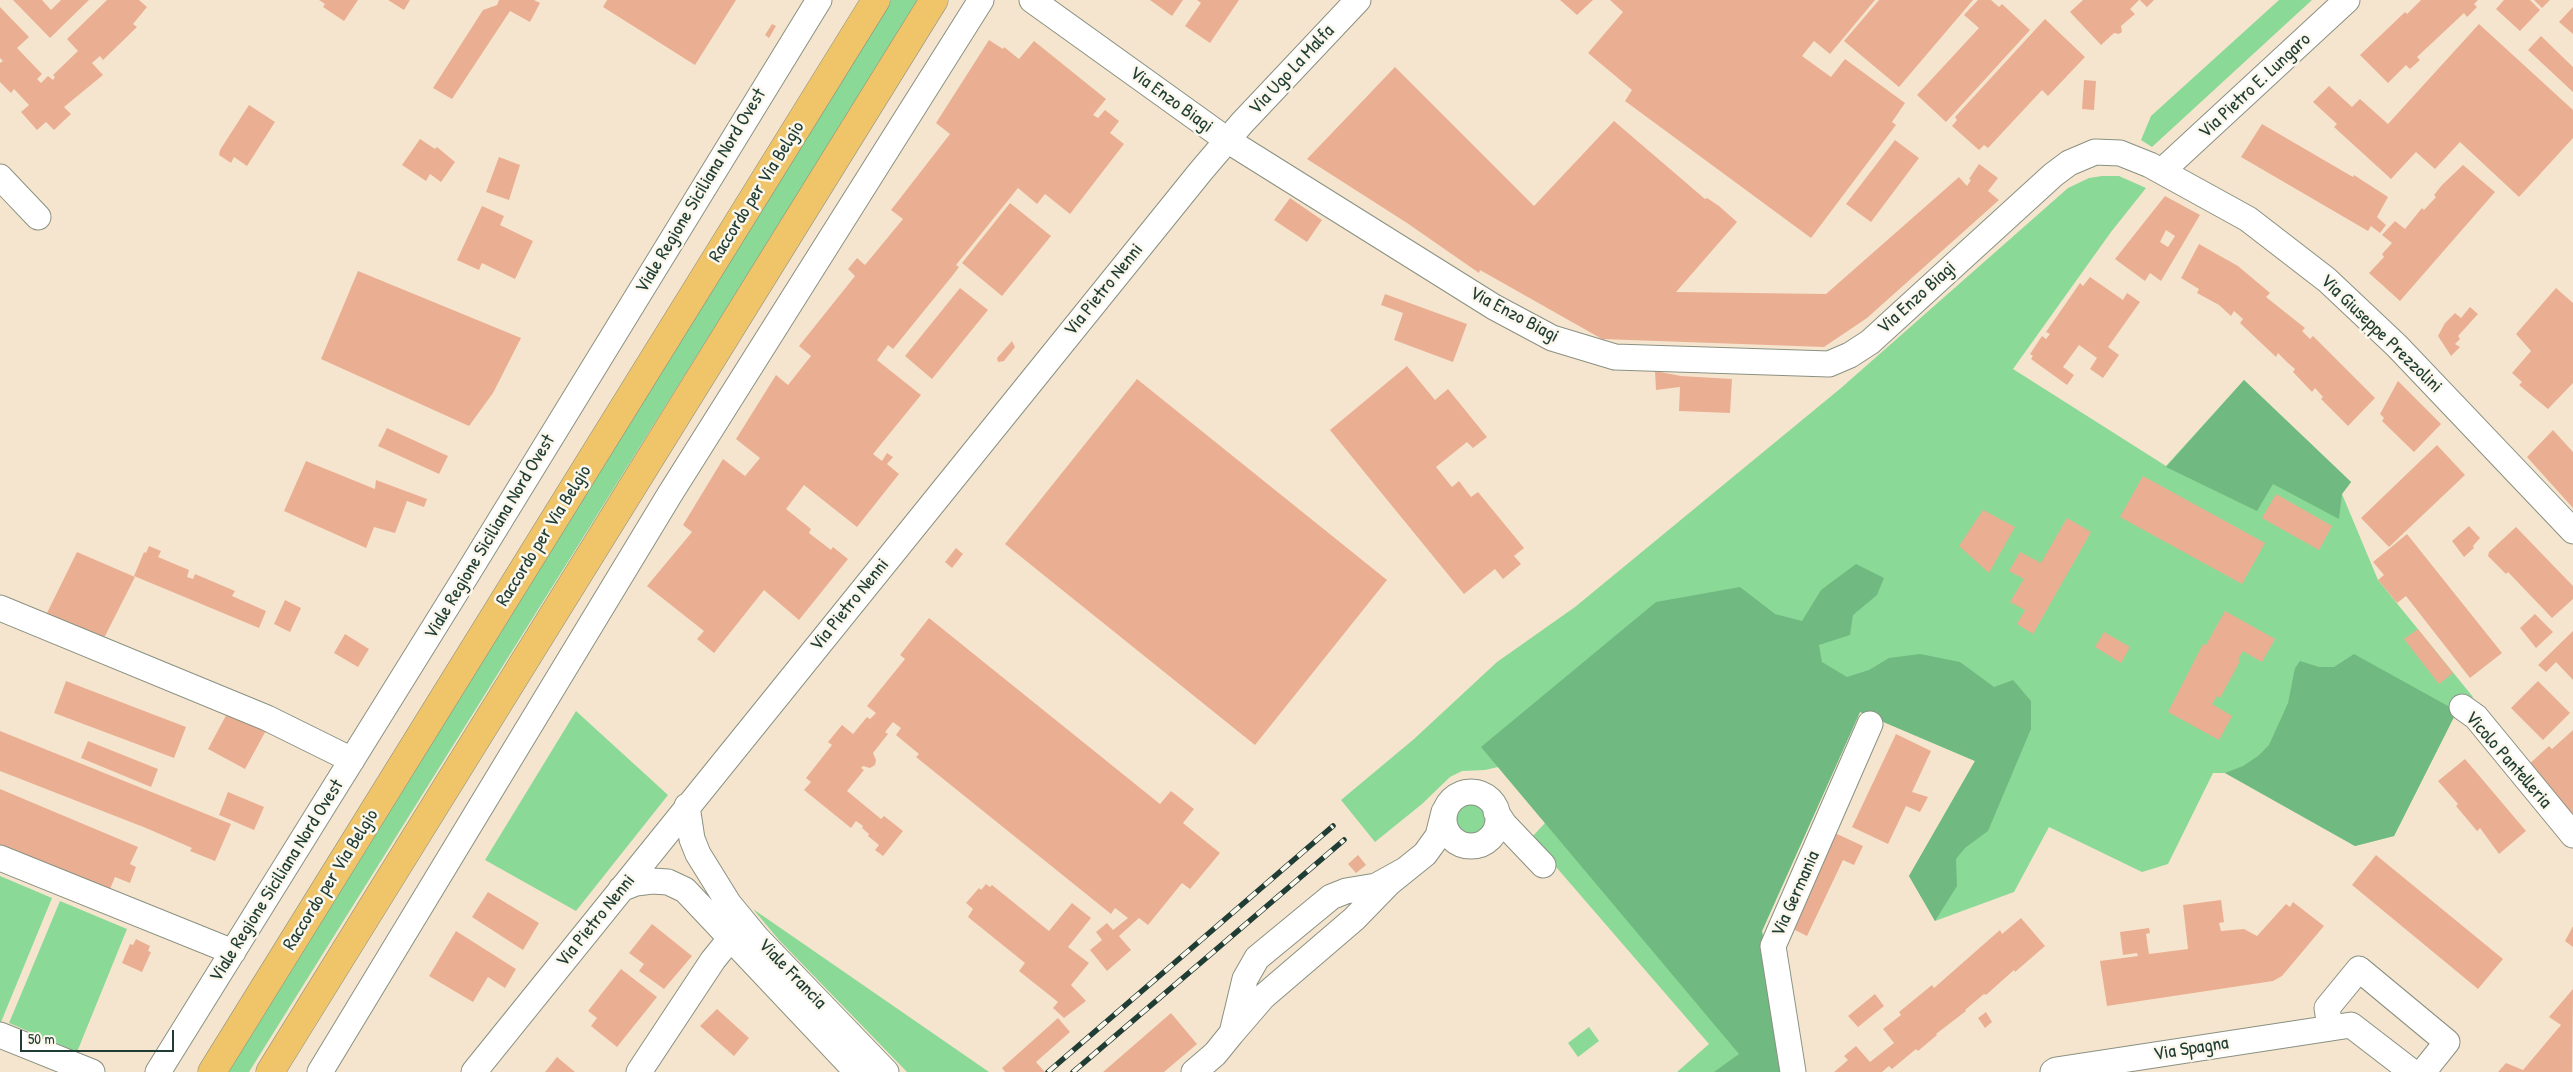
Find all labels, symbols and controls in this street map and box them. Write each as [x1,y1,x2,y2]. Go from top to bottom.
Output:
street label: Via Ugo La Malfa [1245,20,1339,120]
street label: Via Pietro E. Lungaro [2194,28,2316,144]
street label: Via Enzo Biagi [1125,62,1217,138]
street label: Viale Regione Siciliana Nord Ovest [631,85,771,297]
street label: Raccordo per Via Belgio [704,117,810,267]
street label: Via Pietro Nenni [1060,239,1148,341]
street label: Via Enzo Biagi [1873,257,1961,339]
street label: Via Giuseppe Prezzolini [2315,270,2447,398]
street label: Via Enzo Biagi [1465,282,1563,348]
street label: Viale Regione Siciliana Nord Ovest [420,431,560,643]
street label: Raccordo per Via Belgio [491,461,597,611]
street label: Via Pietro Nenni [806,554,894,656]
street label: Vicolo Pantelleria [2460,707,2556,813]
street label: Viale Regione Siciliana Nord Ovest [205,775,349,987]
street label: Raccordo per Via Belgio [278,805,384,955]
street label: Via Germania [1767,848,1825,940]
street label: Via Pietro Nenni [552,870,640,972]
street label: Viale Francia [753,934,831,1014]
scale bar [22,1020,176,1052]
text: 50 m [28,1028,55,1049]
street label: Via Spagna [2152,1032,2230,1066]

